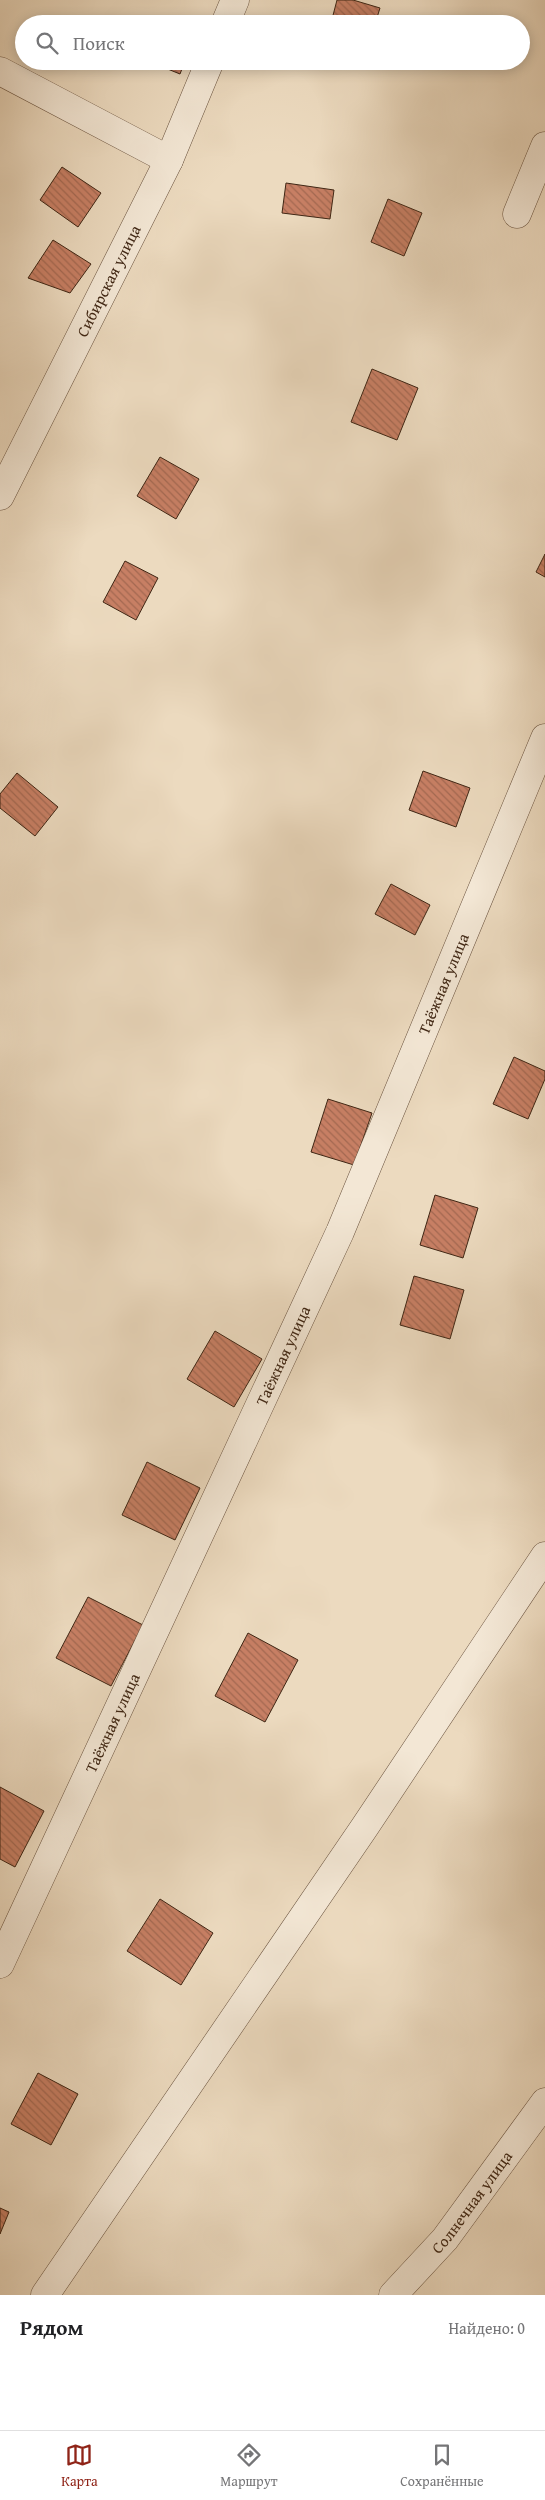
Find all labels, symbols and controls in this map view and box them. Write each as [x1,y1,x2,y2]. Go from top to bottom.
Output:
search box [15,15,530,70]
icon: search [33,29,61,57]
text: Поиск [73,29,125,57]
street label: Сибирская улица [70,220,147,341]
street label: Таёжная улица [411,929,475,1038]
street label: Таёжная улица [249,1301,316,1409]
street label: Таёжная улица [79,1669,146,1777]
street label: Солнечная улица [425,2145,518,2259]
text: Рядом [20,2312,83,2343]
text: Найдено: 0 [448,2316,525,2340]
tab: Карта [61,2441,98,2491]
tab: Маршрут [220,2441,278,2491]
tab: Сохранённые [400,2441,484,2491]

